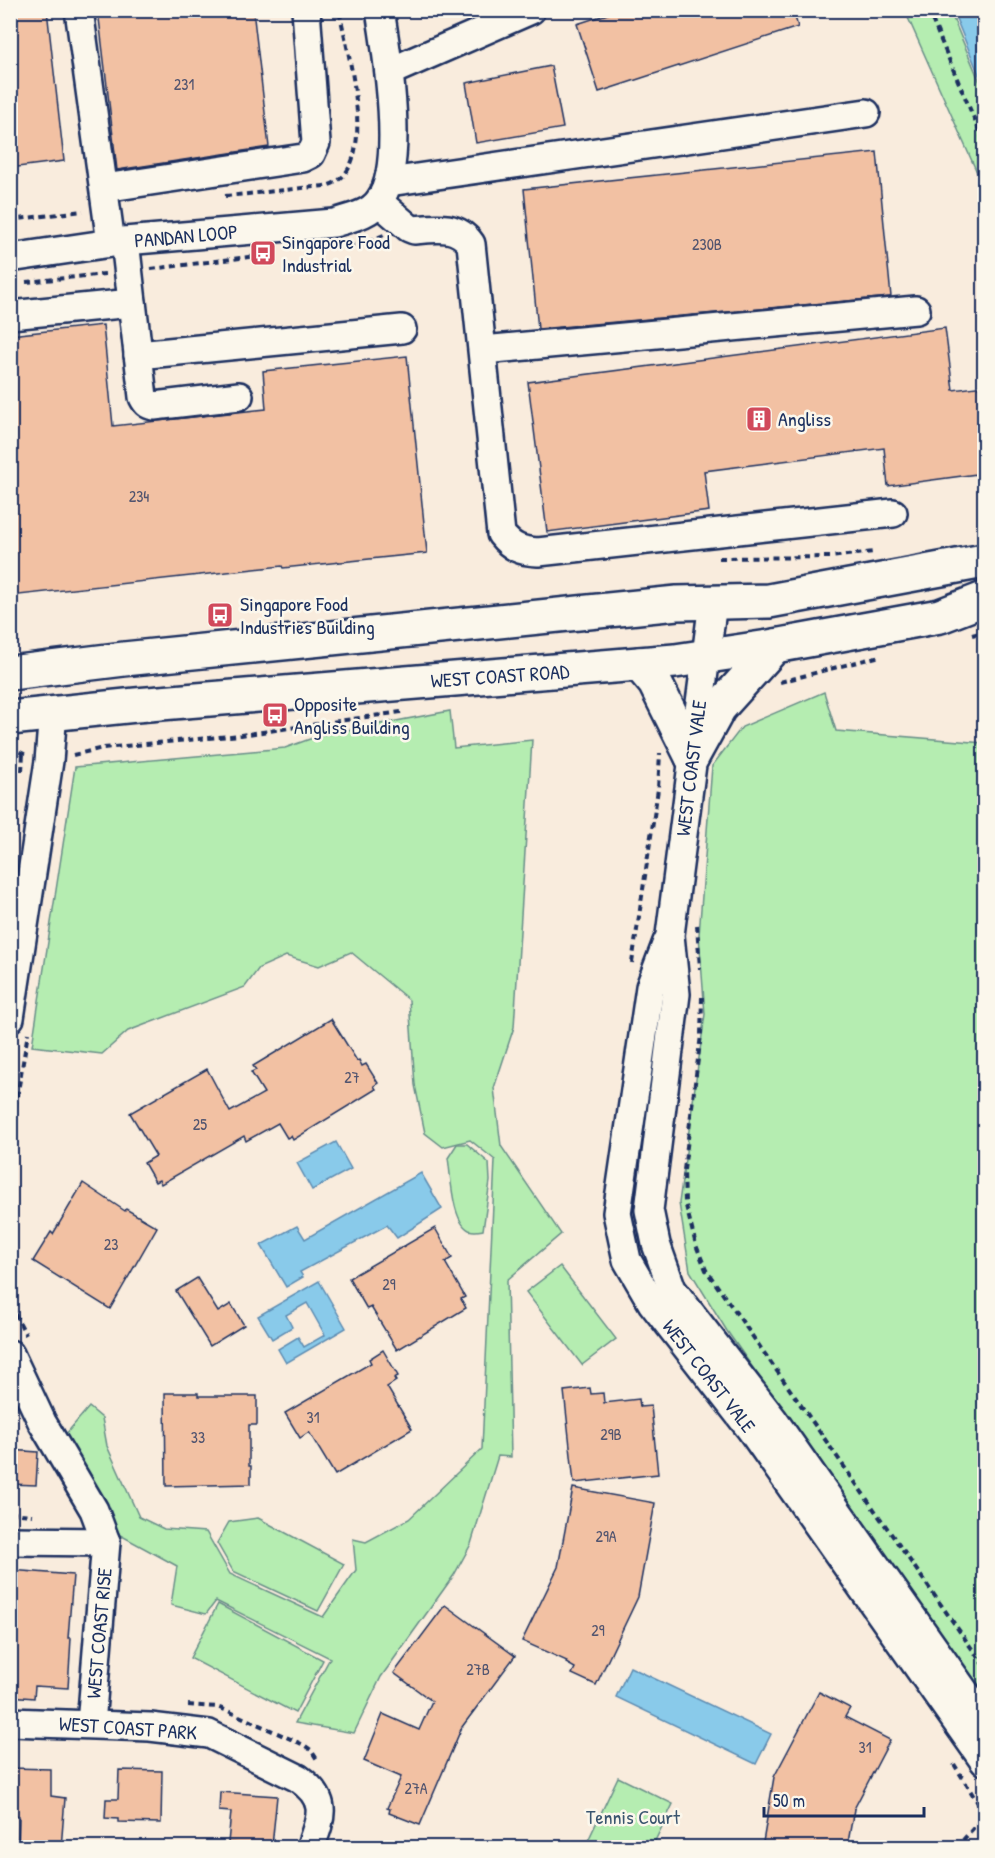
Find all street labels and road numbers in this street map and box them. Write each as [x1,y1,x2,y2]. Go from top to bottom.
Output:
street label: PANDAN LOOP [133,218,239,253]
street label: WEST COAST ROAD [430,657,571,694]
street label: WEST COAST VALE [669,698,712,837]
street label: WEST COAST VALE [657,1314,762,1438]
street label: WEST COAST RISE [79,1566,118,1699]
street label: WEST COAST PARK [58,1709,198,1746]

